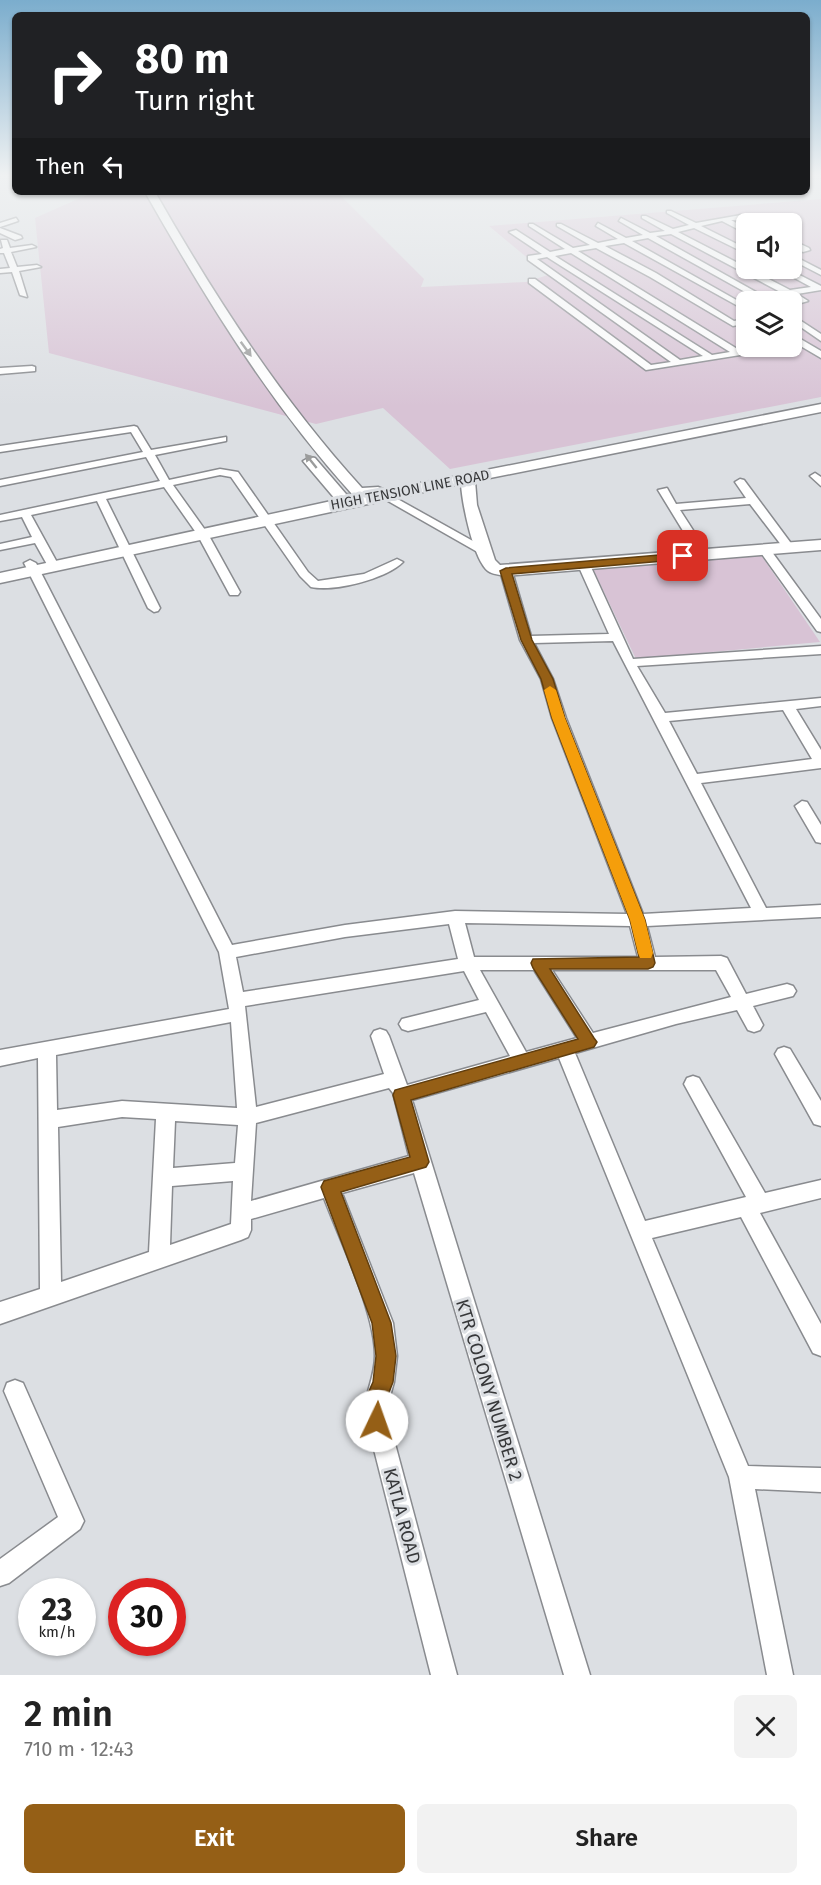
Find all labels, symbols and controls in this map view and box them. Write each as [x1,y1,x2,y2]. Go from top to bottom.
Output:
text: 80 m [135,34,229,84]
icon: right [36,36,114,114]
text: Turn right [135,85,255,117]
icon: left [97,150,130,183]
text: Then [36,153,85,180]
map controls [736,213,802,357]
button: sound [736,213,802,279]
button: layers [736,291,802,357]
one-way arrow [240,341,252,357]
one-way arrow [306,454,318,469]
street label: HIGH TENSION LINE ROAD [329,466,491,514]
pin [657,530,708,581]
icon: arrive [666,539,699,572]
street label: KTR COLONY NUMBER 2 [451,1297,527,1484]
position arrow [345,1389,409,1453]
street label: KATLA ROAD [379,1466,425,1566]
speed limit sign: 30 [108,1578,186,1656]
text: 23 [42,1592,72,1628]
text: km/h [38,1623,76,1641]
text: 2 min [24,1692,113,1736]
button: close [734,1695,797,1758]
text: 710 m · 12:43 [24,1737,134,1761]
button: Exit [24,1804,405,1873]
button: Share [417,1804,797,1873]

